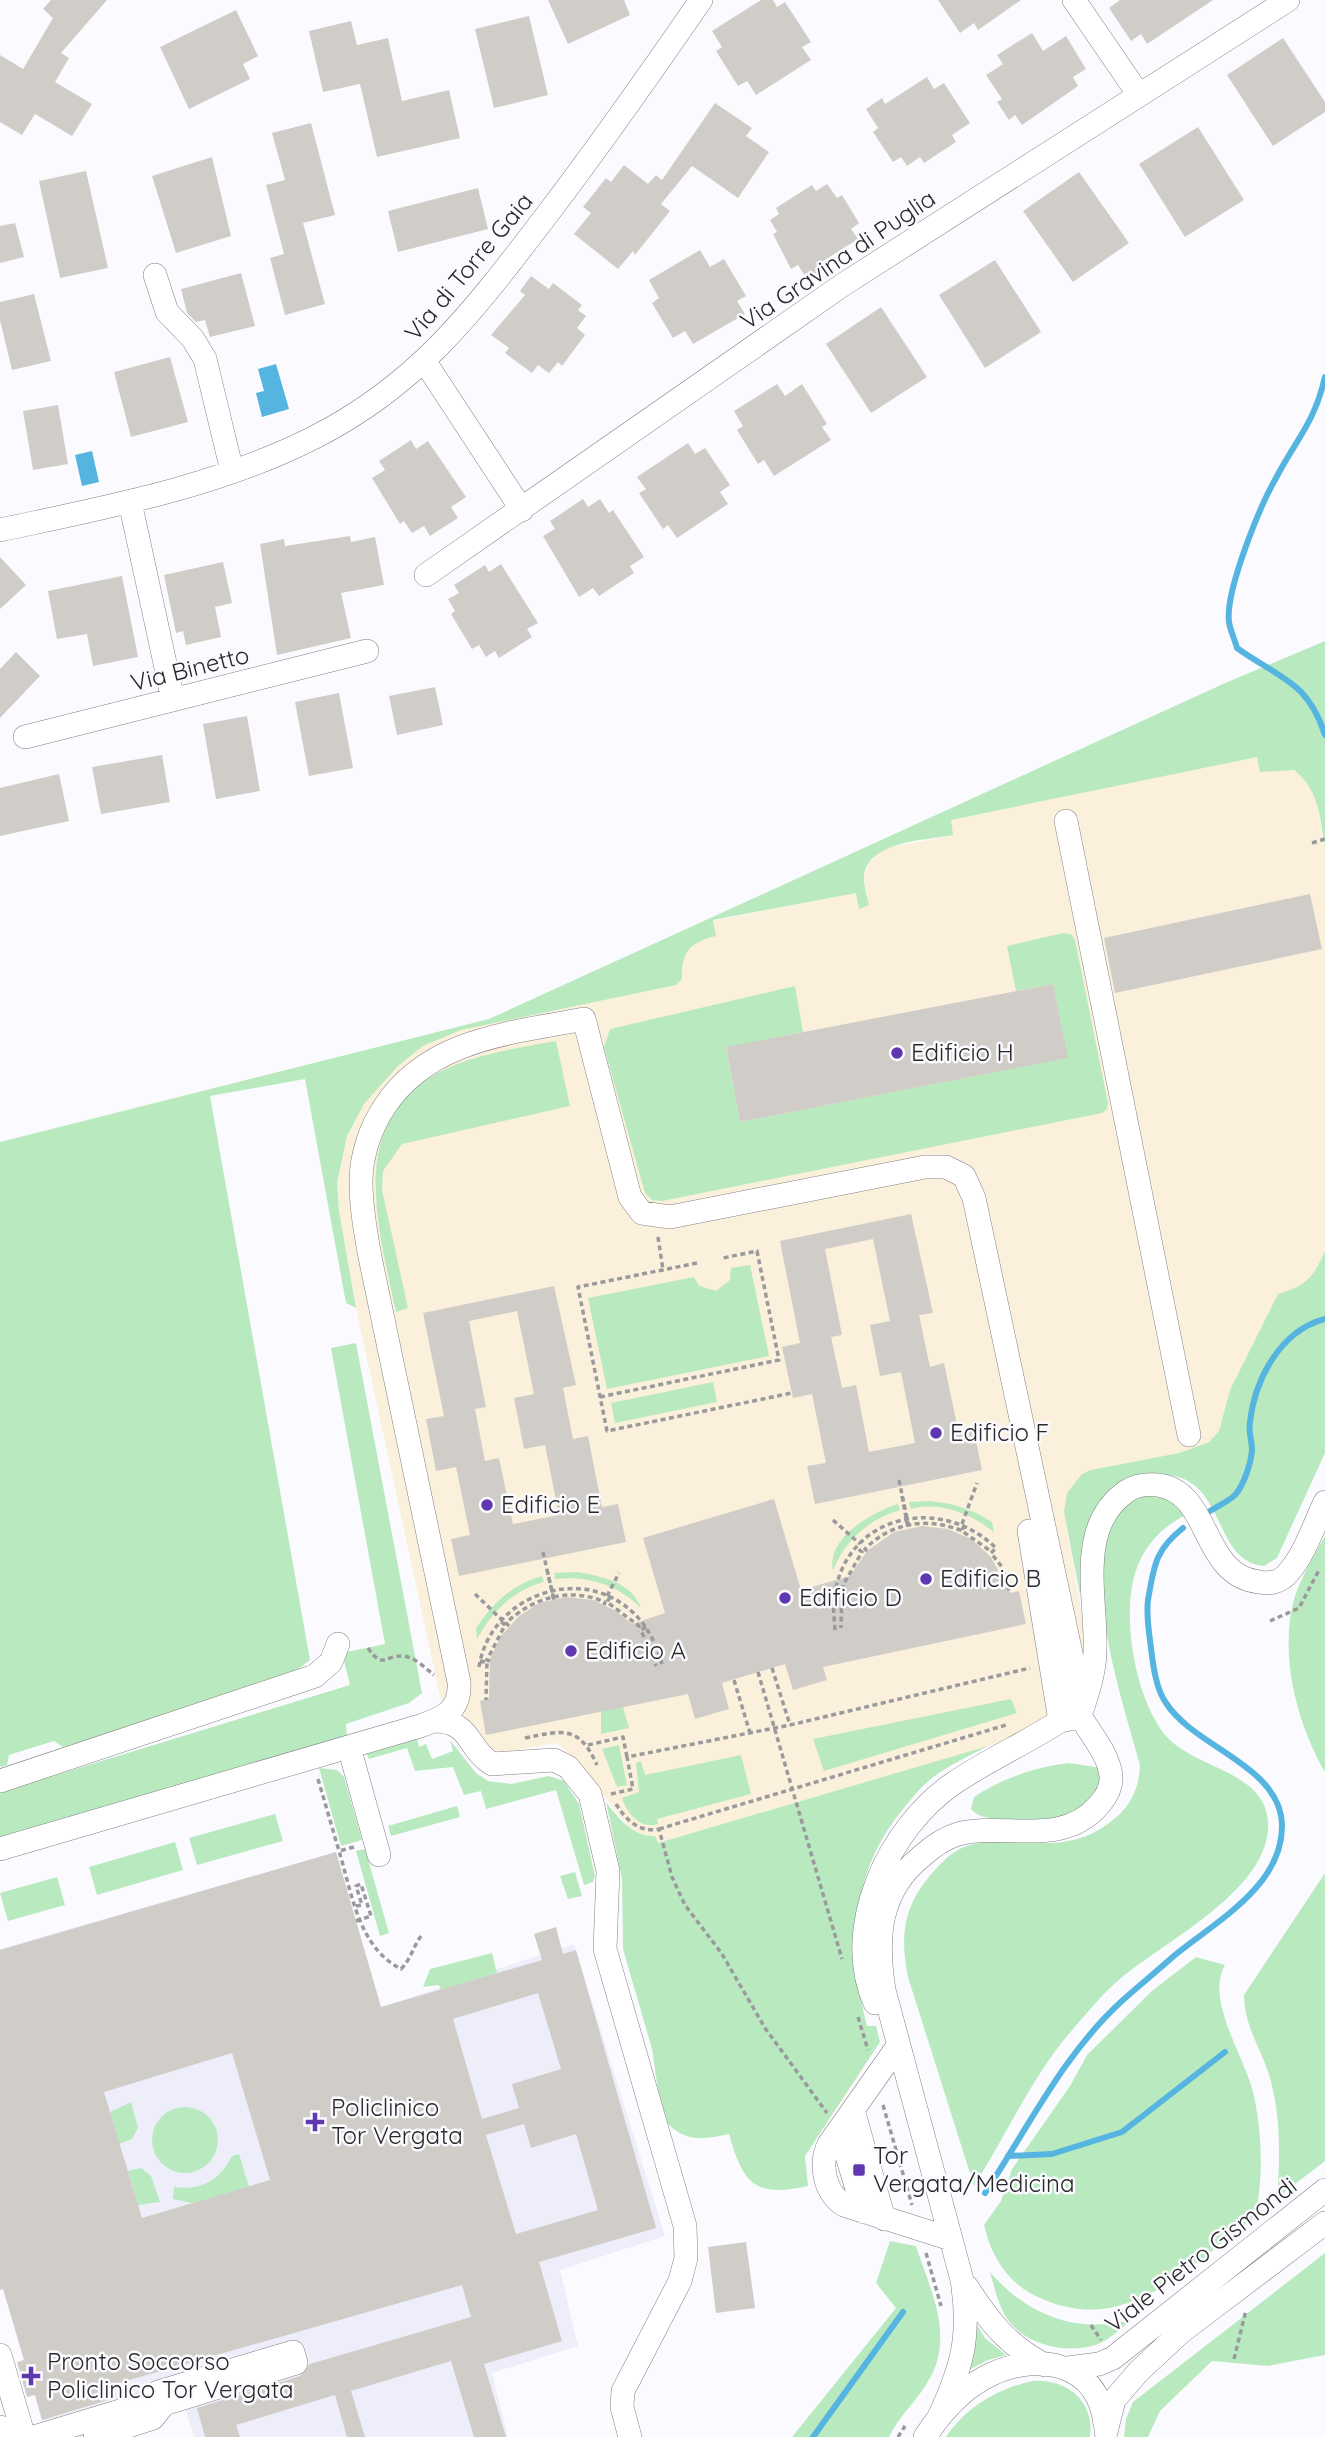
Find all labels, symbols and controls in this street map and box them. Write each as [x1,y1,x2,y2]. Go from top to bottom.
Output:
street label: Via Gravina di Puglia [734,183,941,336]
street label: Via di Torre Gaia [398,186,539,346]
street label: Via Binetto [127,639,252,697]
place label: Edificio H [911,1037,1014,1067]
marker: Edificio H [889,1045,905,1061]
place label: Edificio F [950,1417,1049,1447]
marker: Edificio F [928,1425,944,1441]
place label: Edificio E [501,1489,600,1519]
marker: Edificio E [479,1497,495,1513]
place label: Edificio B [940,1563,1041,1593]
marker: Edificio B [918,1571,934,1587]
place label: Edificio D [799,1582,902,1612]
marker: Edificio D [777,1590,793,1606]
place label: Edificio A [585,1635,686,1665]
marker: Edificio A [563,1643,579,1659]
place label: Policlinico Tor Vergata [331,2092,463,2150]
marker: Policlinico Tor Vergata [305,2112,325,2132]
place label: Tor Vergata/Medicina [873,2140,1075,2198]
marker: Tor Vergata/Medicina [851,2162,867,2178]
street label: Viale Pietro Gismondi [1099,2170,1302,2338]
place label: Pronto Soccorso Policlinico Tor Vergata [47,2346,294,2404]
marker: Pronto Soccorso Policlinico Tor Vergata [21,2366,41,2386]

